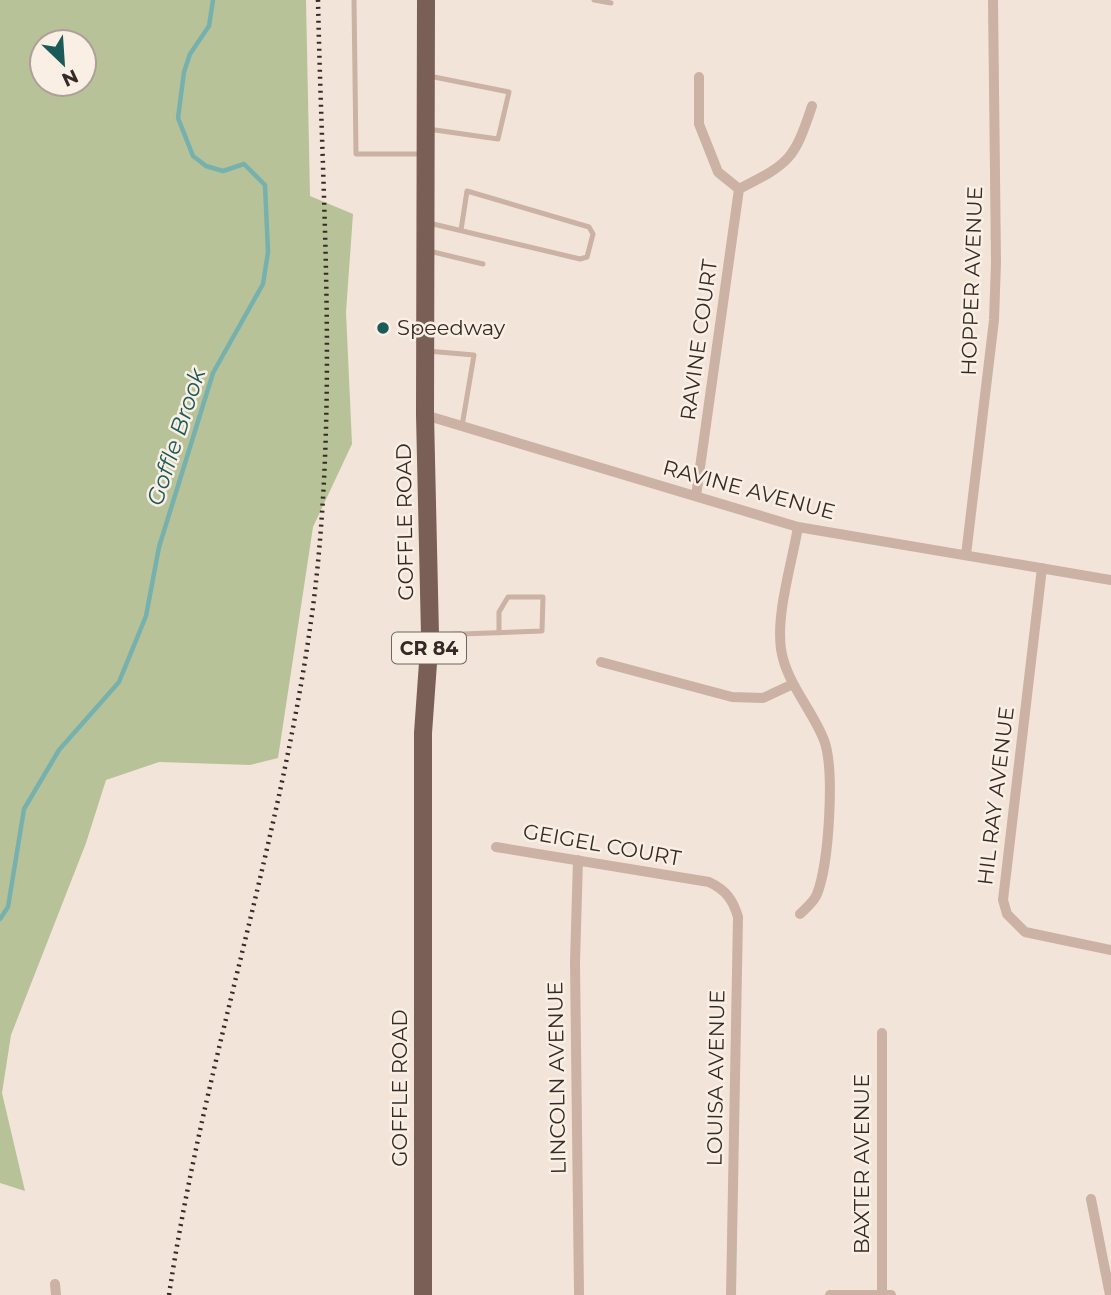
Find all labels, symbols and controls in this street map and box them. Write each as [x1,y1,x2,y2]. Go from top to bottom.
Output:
north arrow [28,28,98,98]
text: N [58,64,82,92]
street label: HOPPER AVENUE [956,186,987,376]
street label: RAVINE COURT [675,258,722,422]
place label: Speedway [397,315,506,340]
marker: Speedway [375,320,391,336]
water label: Goffle Brook [141,364,212,509]
street label: GOFFLE ROAD [391,443,418,601]
street label: RAVINE AVENUE [660,455,838,525]
road number: CR 84 [392,632,466,664]
street label: HIL RAY AVENUE [972,705,1019,887]
street label: GEIGEL COURT [521,818,683,871]
street label: LINCOLN AVENUE [542,981,571,1175]
street label: LOUISA AVENUE [701,989,730,1166]
street label: GOFFLE ROAD [387,1009,412,1167]
street label: BAXTER AVENUE [849,1074,874,1254]

